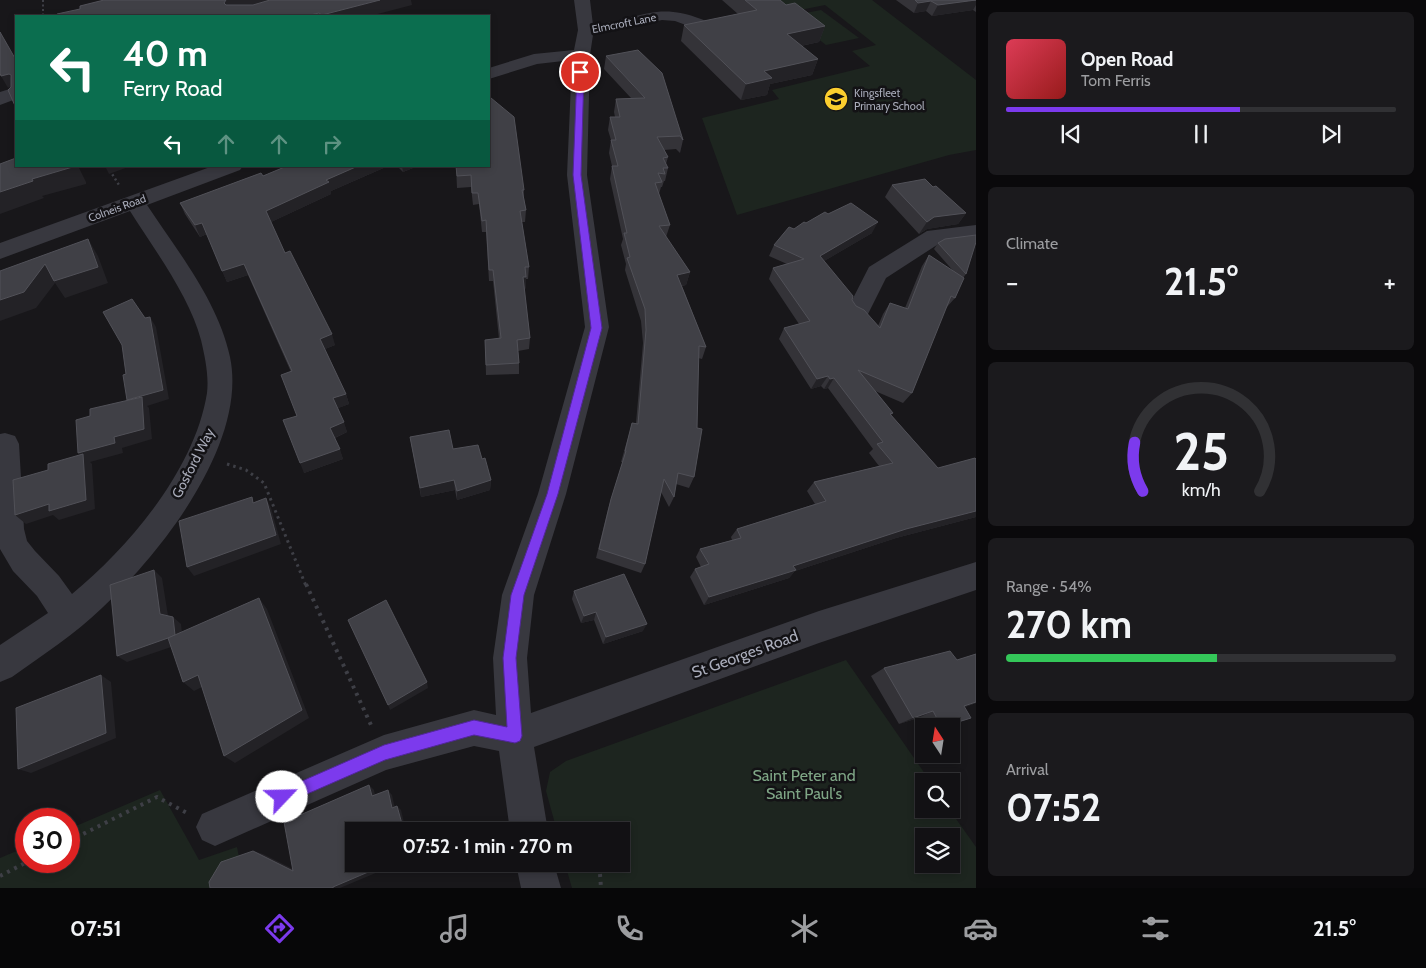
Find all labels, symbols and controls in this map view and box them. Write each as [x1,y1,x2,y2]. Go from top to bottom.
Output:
street label: Elmcroft Lane [591,10,658,36]
text: 40 m [123,32,208,75]
icon: left [40,35,105,100]
text: Open Road [1081,48,1173,71]
pin [559,51,601,93]
icon: arrive [566,58,594,86]
text: Tom Ferris [1081,71,1151,90]
text: Ferry Road [123,75,222,102]
school or university icon: Kingsfleet Primary School [823,86,849,112]
place label: Kingsfleet Primary School [854,86,925,113]
icon: previous [1057,120,1085,148]
icon: pause [1187,120,1215,148]
icon: next [1317,120,1345,148]
icon: left [159,130,187,158]
icon: ahead [212,130,240,158]
icon: ahead [265,130,293,158]
icon: right [318,130,346,158]
street label: Colneis Road [86,191,148,225]
text: Climate [1006,234,1058,253]
text: 21.5° [1164,258,1238,305]
text: − [1006,265,1018,299]
text: + [1384,265,1396,299]
text: 25 [1173,420,1229,483]
street label: Gosford Way [168,425,218,501]
text: km/h [1181,479,1221,500]
text: Range · 54% [1006,577,1092,596]
text: 270 km [1006,601,1132,648]
street label: St Georges Road [689,626,801,682]
north arrow [915,718,960,762]
map controls [915,718,960,873]
text: Arrival [1006,760,1049,779]
park label: Saint Peter and Saint Paul's [752,766,856,803]
position arrow [255,770,307,822]
button: search [915,773,960,818]
text: 07:52 [1006,784,1101,831]
speed limit sign: 30 [15,808,80,873]
button: layers [915,828,960,873]
text: 07:52 · 1 min · 270 m [402,835,573,858]
icon: directions [262,911,297,946]
icon: music [437,911,472,946]
icon: phone [612,911,647,946]
icon: climate [787,911,822,946]
icon: car [963,911,998,946]
icon: filters [1138,911,1173,946]
text: 07:51 [70,915,122,942]
text: 21.5° [1313,915,1356,942]

